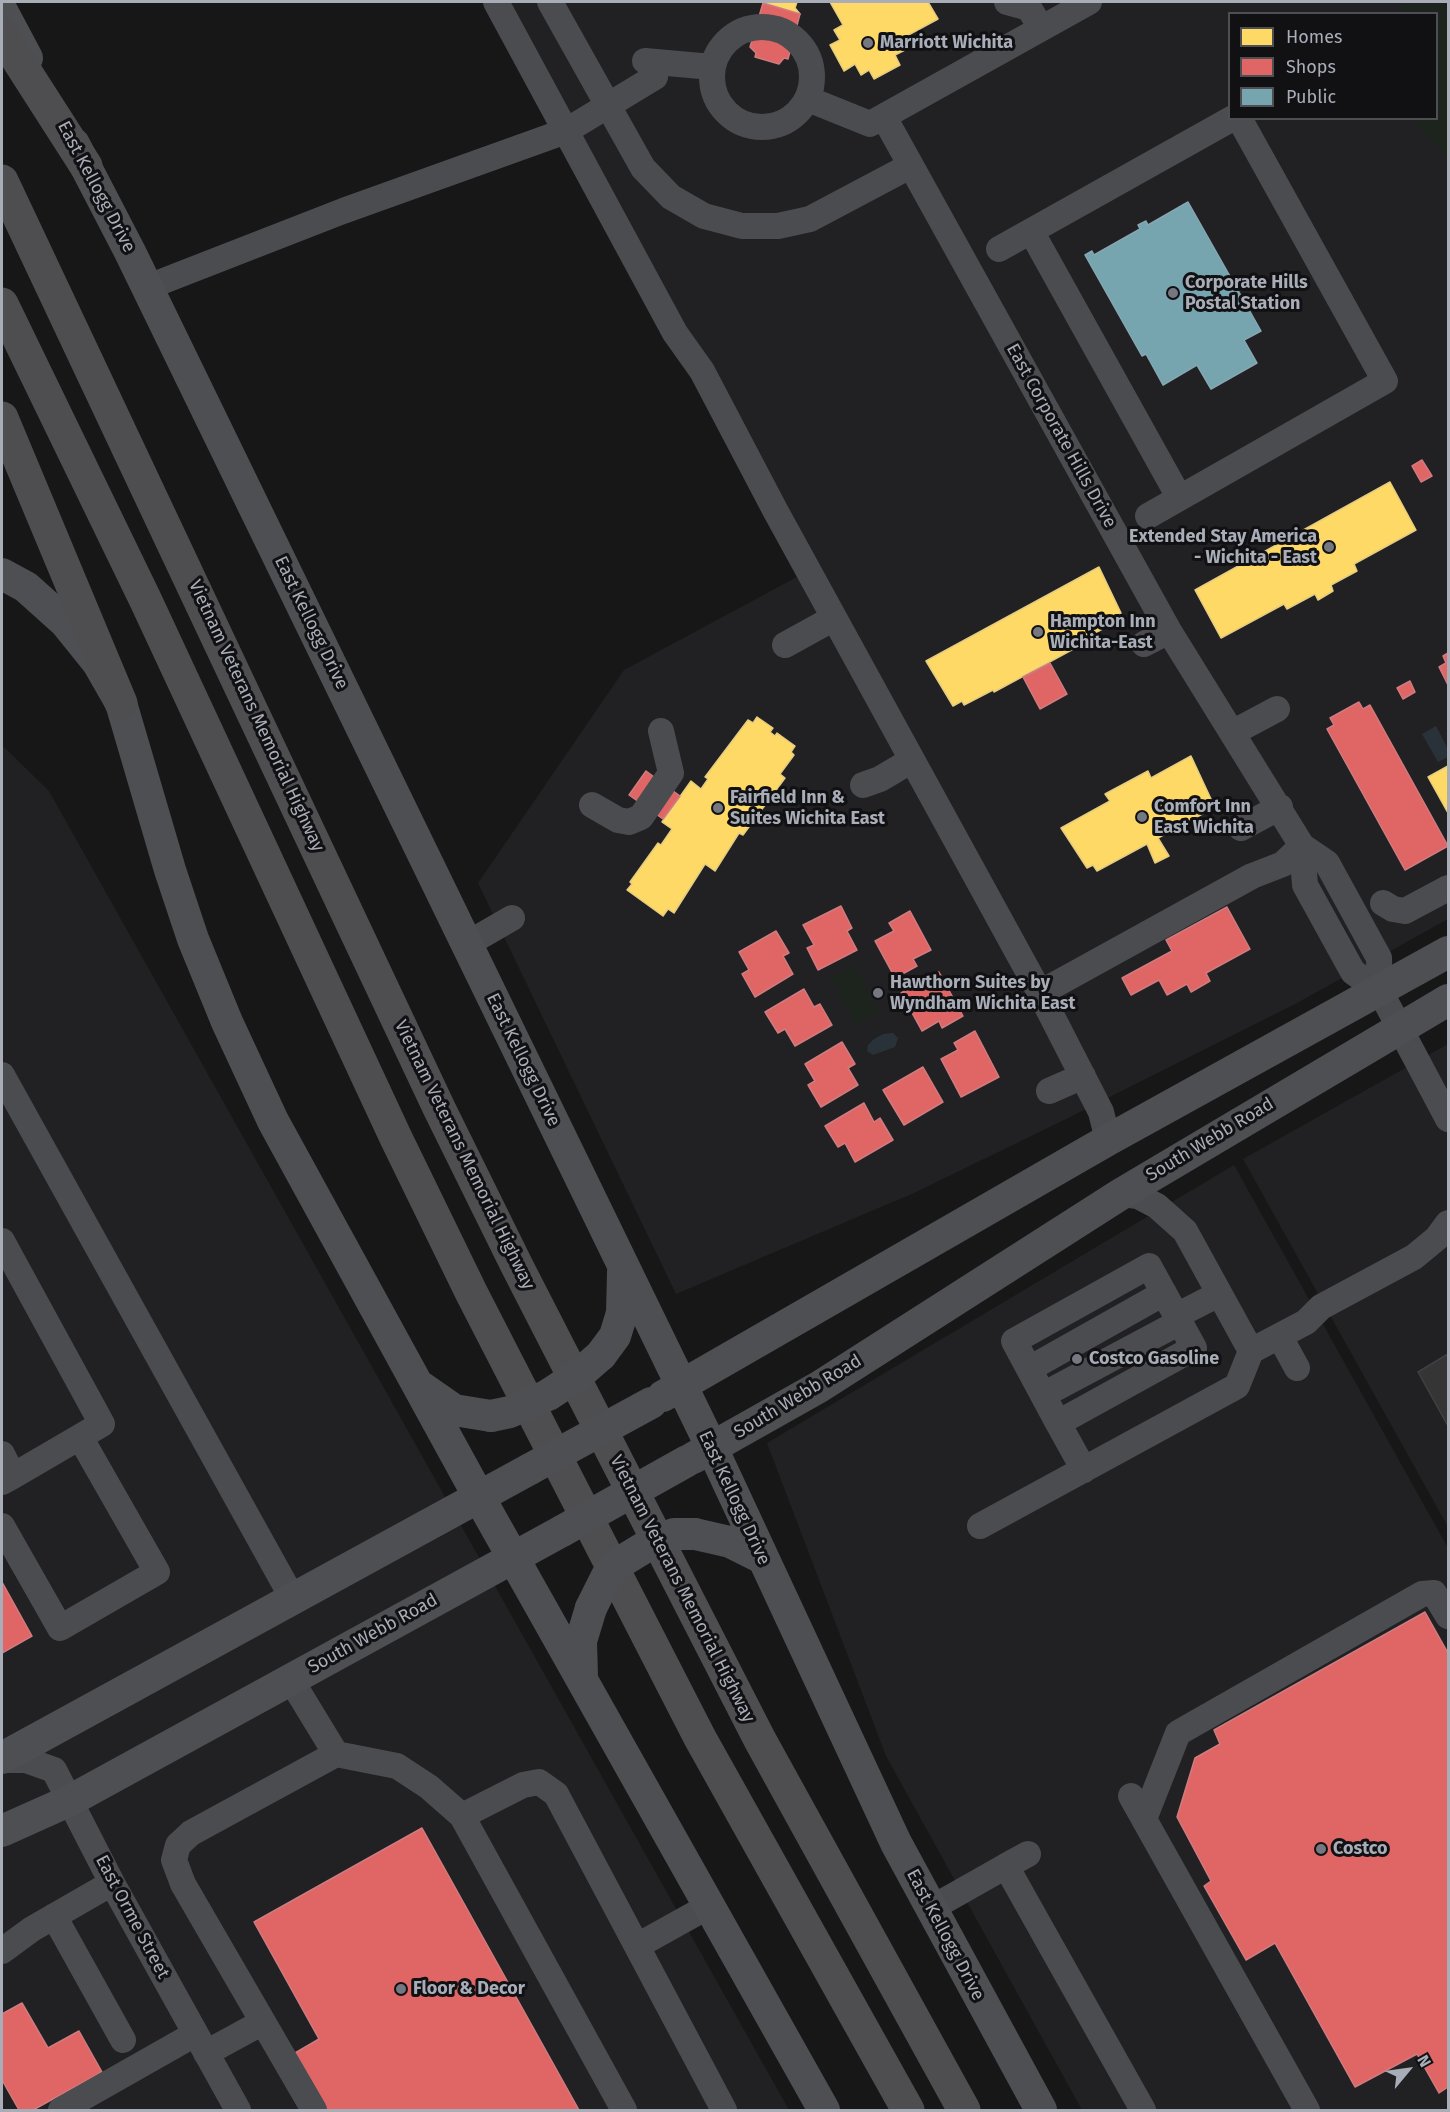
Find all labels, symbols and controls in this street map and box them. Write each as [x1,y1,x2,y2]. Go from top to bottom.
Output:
legend [1228,12,1438,120]
text: Homes [1286,26,1342,48]
place label: Marriott Wichita [880,32,1013,54]
marker: Marriott Wichita [861,36,875,50]
text: Shops [1286,56,1336,78]
text: Public [1286,86,1336,108]
street label: East Kellogg Drive [52,118,140,256]
place label: Corporate Hills Postal Station [1185,272,1308,314]
marker: Corporate Hills Postal Station [1166,286,1180,300]
street label: East Corporate Hills Drive [1001,340,1121,532]
place label: Extended Stay America - Wichita - East [1129,526,1317,568]
marker: Extended Stay America - Wichita - East [1322,540,1336,554]
street label: East Kellogg Drive [269,553,353,693]
street label: Vietnam Veterans Memorial Highway [183,577,329,855]
place label: Hampton Inn Wichita-East [1050,611,1156,654]
marker: Hampton Inn Wichita-East [1031,625,1045,639]
place label: Fairfield Inn & Suites Wichita East [730,787,885,830]
place label: Comfort Inn East Wichita [1154,796,1254,838]
marker: Fairfield Inn & Suites Wichita East [711,801,725,815]
marker: Comfort Inn East Wichita [1135,810,1149,824]
place label: Hawthorn Suites by Wyndham Wichita East [890,972,1075,1014]
marker: Hawthorn Suites by Wyndham Wichita East [871,986,885,1000]
street label: East Kellogg Drive [481,990,565,1130]
street label: Vietnam Veterans Memorial Highway [389,1017,539,1293]
street label: South Webb Road [1142,1093,1278,1187]
place label: Costco Gasoline [1089,1348,1219,1370]
street label: South Webb Road [730,1350,866,1444]
marker: Costco Gasoline [1070,1352,1084,1366]
street label: East Kellogg Drive [693,1427,775,1569]
street label: Vietnam Veterans Memorial Highway [605,1452,759,1726]
street label: South Webb Road [304,1589,442,1679]
place label: Costco [1333,1838,1388,1860]
marker: Costco [1314,1842,1328,1856]
street label: East Orme Street [90,1851,174,1983]
street label: East Kellogg Drive [901,1866,989,2004]
place label: Floor & Decor [413,1978,525,2000]
marker: Floor & Decor [394,1982,408,1996]
north arrow [1378,2040,1438,2100]
text: N [1413,2052,1435,2070]

